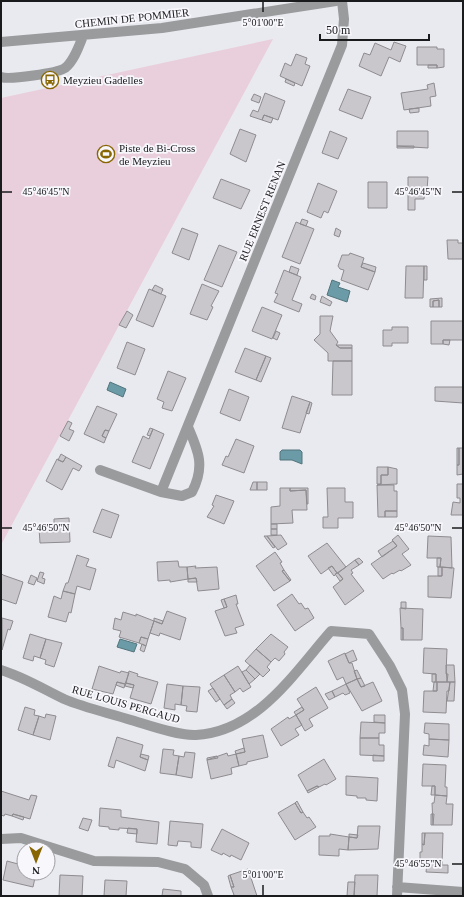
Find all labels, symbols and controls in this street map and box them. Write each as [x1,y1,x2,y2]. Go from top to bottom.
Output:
street label: CHEMIN DE POMMIER [74,6,190,30]
scale bar [320,16,429,42]
text: 5°01'00"E [243,17,284,28]
text: 50 m [326,23,351,37]
bus stop icon: Meyzieu Gadelles [40,70,60,90]
place label: Meyzieu Gadelles [63,74,143,86]
place label: Piste de Bi-Cross de Meyzieu [119,142,195,167]
sports icon: Piste de Bi-Cross de Meyzieu [96,144,116,164]
street label: RUE ERNEST RENAN [236,159,288,263]
text: 45°46'45"N [22,186,70,197]
text: 45°46'45"N [394,186,442,197]
text: 45°46'50"N [22,522,70,533]
text: 45°46'50"N [394,522,442,533]
street label: RUE LOUIS PERGAUD [71,683,181,725]
north arrow [16,841,56,881]
text: 45°46'55"N [394,858,442,869]
text: N [32,865,40,877]
text: 5°01'00"E [243,869,284,880]

